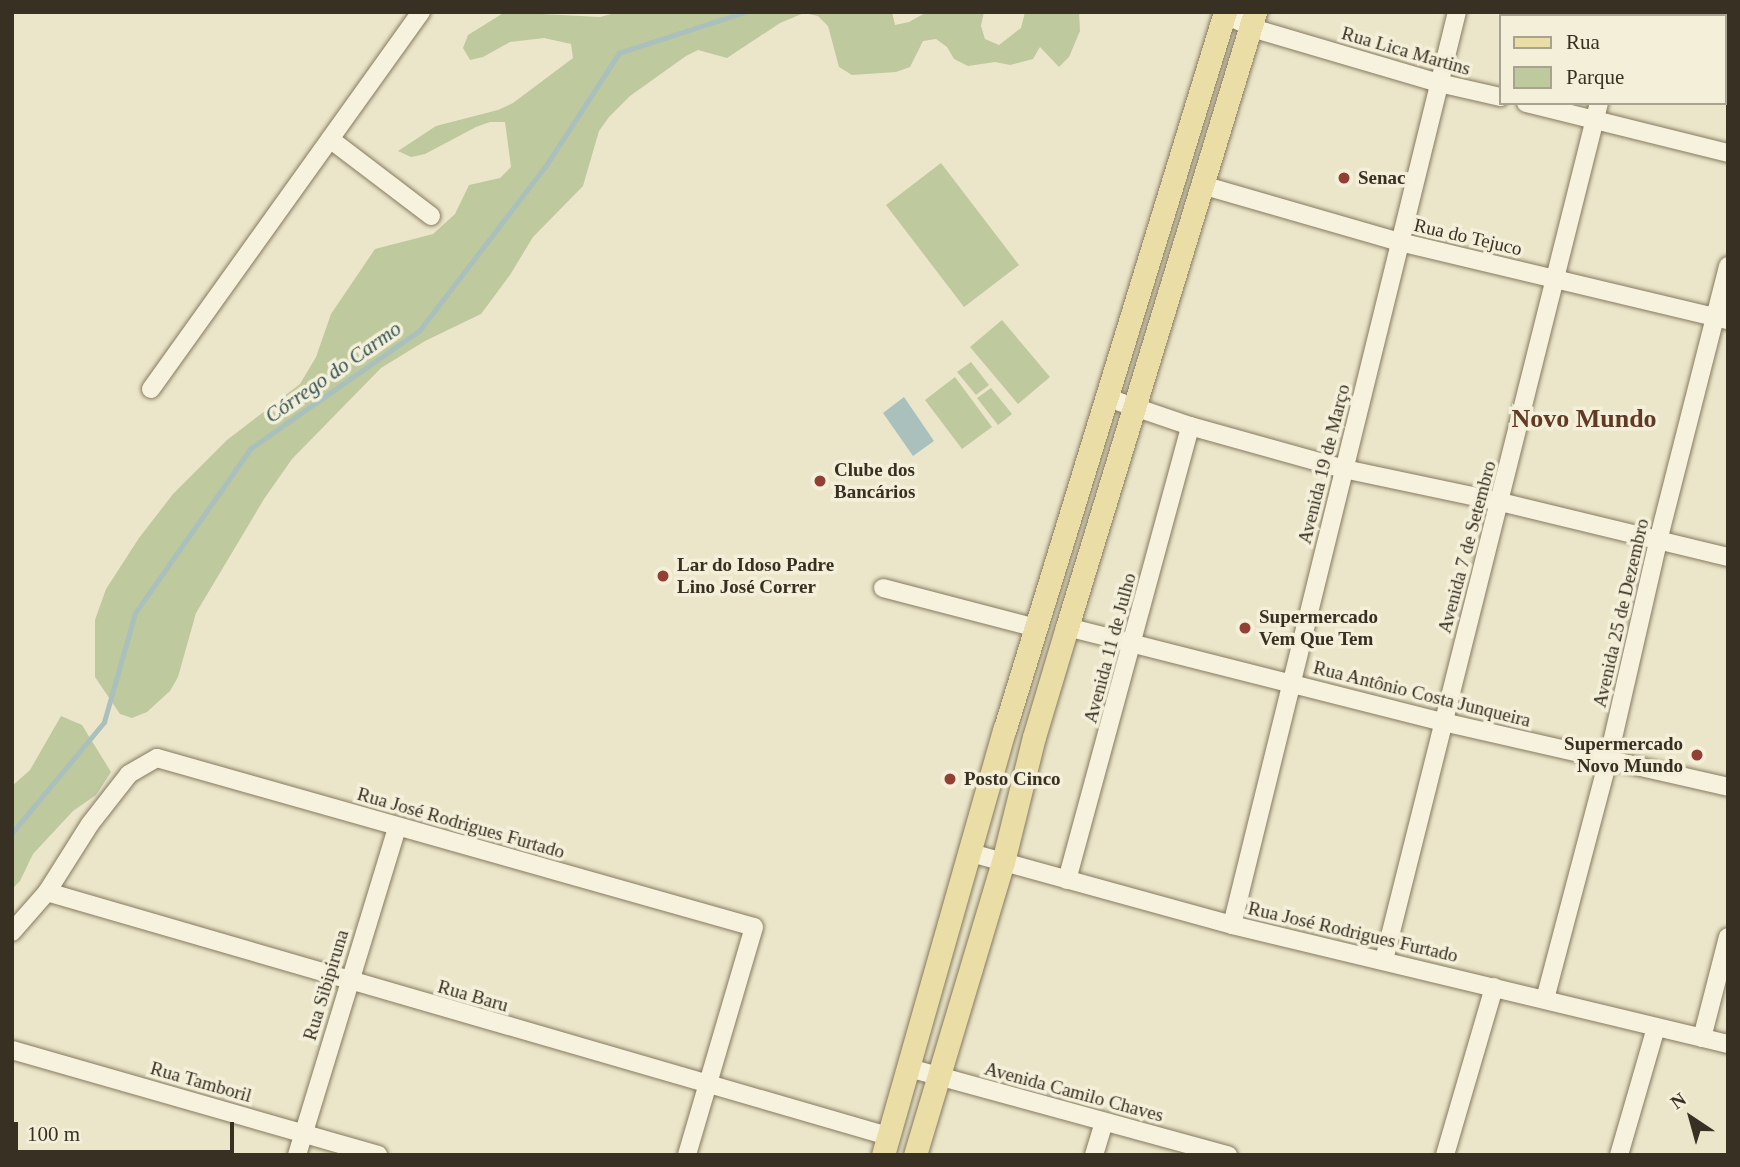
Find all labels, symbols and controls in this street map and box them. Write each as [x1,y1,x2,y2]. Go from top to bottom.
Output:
legend [1498,14,1726,105]
street label: Rua Lica Martins [1339,22,1473,80]
text: Rua [1566,30,1600,54]
text: Parque [1566,65,1624,89]
place label: Senac [1358,167,1406,189]
marker: Senac [1336,170,1352,186]
street label: Rua do Tejuco [1412,213,1524,261]
water label: Córrego do Carmo [260,316,406,428]
street label: Avenida 19 de Março [1293,382,1355,546]
district label: Novo Mundo [1511,403,1657,435]
street label: Avenida 7 de Setembro [1433,458,1501,636]
place label: Clube dos Bancários [834,459,915,503]
marker: Clube dos Bancários [812,473,828,489]
street label: Avenida 25 de Dezembro [1588,516,1654,710]
place label: Lar do Idoso Padre Lino José Correr [677,554,834,598]
marker: Lar do Idoso Padre Lino José Correr [655,568,671,584]
street label: Avenida 11 de Julho [1079,570,1141,726]
place label: Supermercado Vem Que Tem [1259,606,1378,650]
marker: Supermercado Vem Que Tem [1237,620,1253,636]
street label: Rua Antônio Costa Junqueira [1310,656,1534,732]
place label: Supermercado Novo Mundo [1564,733,1683,777]
marker: Supermercado Novo Mundo [1689,747,1705,763]
place label: Posto Cinco [964,768,1061,790]
marker: Posto Cinco [942,771,958,787]
street label: Rua José Rodrigues Furtado [355,782,567,864]
street label: Rua José Rodrigues Furtado [1246,897,1460,967]
street label: Rua Sibipiruna [298,927,354,1043]
street label: Rua Baru [435,975,511,1017]
street label: Rua Tamboril [148,1057,254,1107]
street label: Avenida Camilo Chaves [982,1057,1166,1127]
north arrow [1656,1083,1726,1153]
text: N [1667,1088,1690,1113]
scale bar [18,1108,238,1152]
text: 100 m [27,1122,80,1146]

